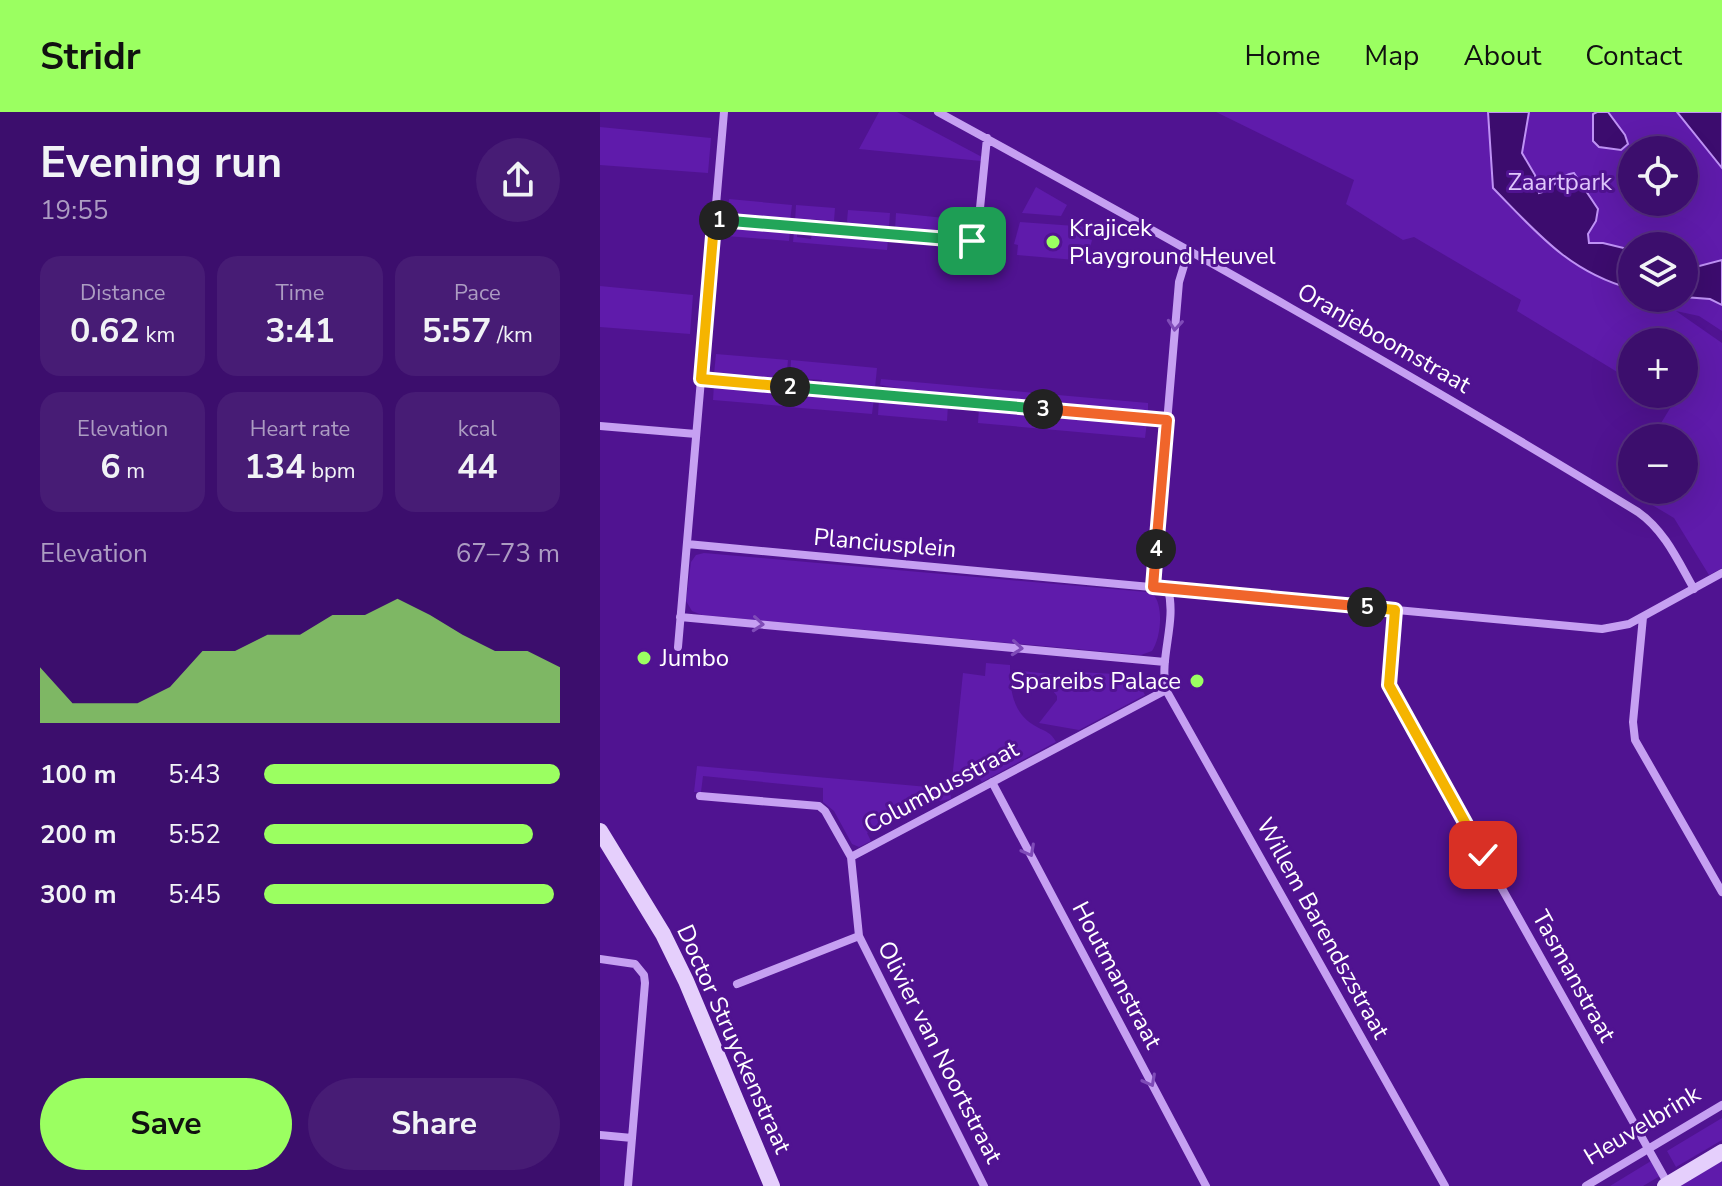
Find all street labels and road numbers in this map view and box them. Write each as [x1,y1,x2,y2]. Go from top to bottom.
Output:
street label: Oranjeboomstraat [1292,275,1477,401]
street label: Planciusplein [812,521,958,565]
street label: Columbusstraat [858,732,1024,841]
street label: Willem Barendszstraat [1249,812,1397,1045]
street label: Houtmanstraat [1065,896,1170,1055]
street label: Tasmanstraat [1525,904,1624,1048]
street label: Doctor Struyckenstraat [669,920,799,1159]
street label: Olivier van Noortstraat [870,935,1010,1169]
street label: Heuvelbrink [1578,1077,1707,1172]

